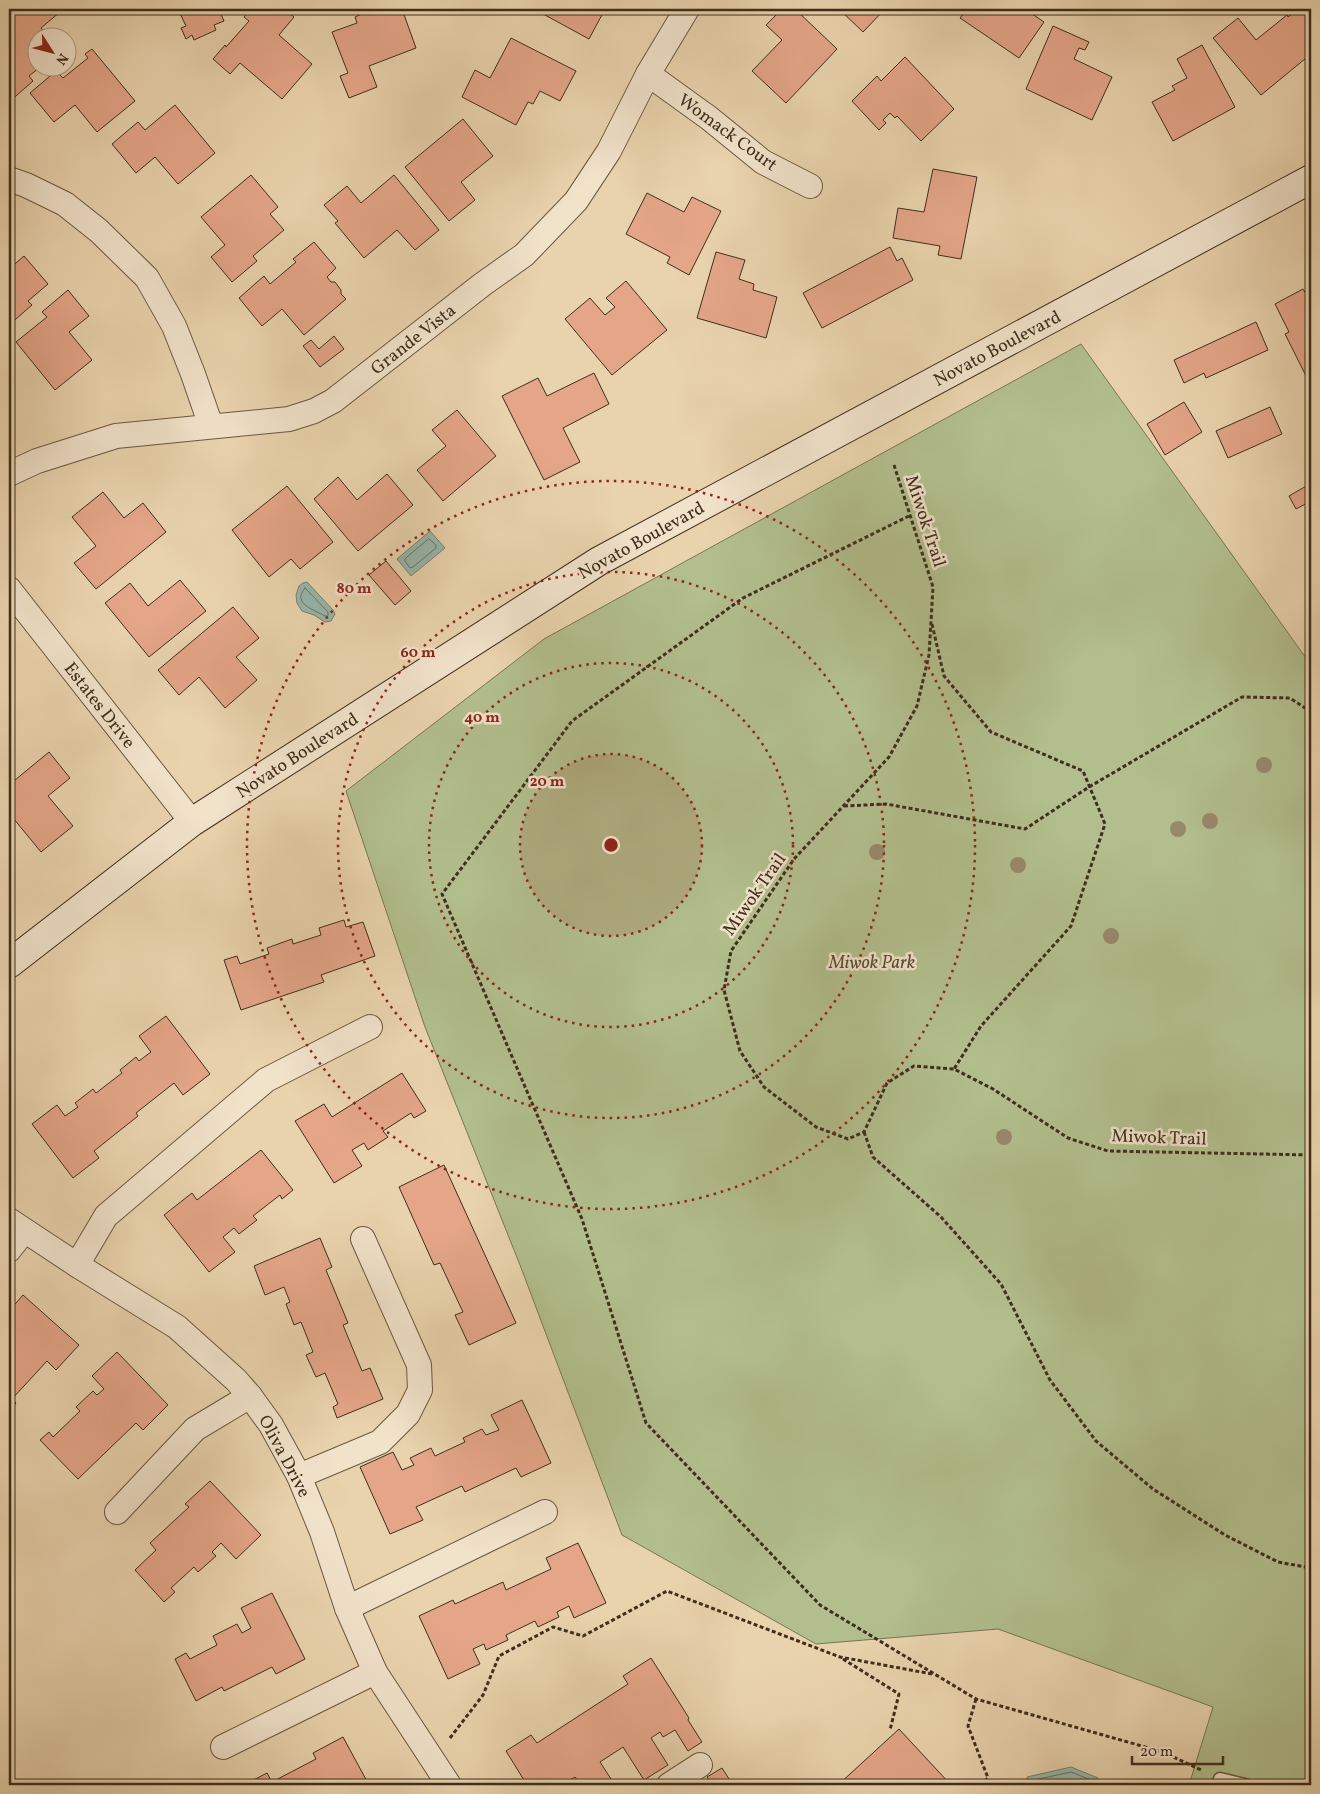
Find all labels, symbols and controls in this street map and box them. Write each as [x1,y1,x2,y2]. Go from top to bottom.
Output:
north arrow [28,28,78,78]
text: N [51,49,72,68]
street label: Womack Court [672,89,782,178]
street label: Grande Vista [366,299,462,381]
street label: Novato Boulevard [930,305,1066,393]
street label: Miwok Trail [898,472,951,571]
street label: Novato Boulevard [574,496,709,586]
text: 80 m [337,579,372,600]
text: 60 m [401,643,436,664]
street label: Estates Drive [57,657,141,754]
street label: Novato Boulevard [232,707,364,805]
text: 40 m [464,708,500,729]
text: 20 m [530,772,565,793]
centre of rings [602,836,620,854]
street label: Miwok Trail [718,849,793,941]
park label: Miwok Park [828,951,915,976]
street label: Miwok Trail [1111,1124,1207,1153]
street label: Oliva Drive [252,1411,316,1502]
scale bar [1132,1734,1224,1766]
text: 20 m [1140,1742,1173,1763]

